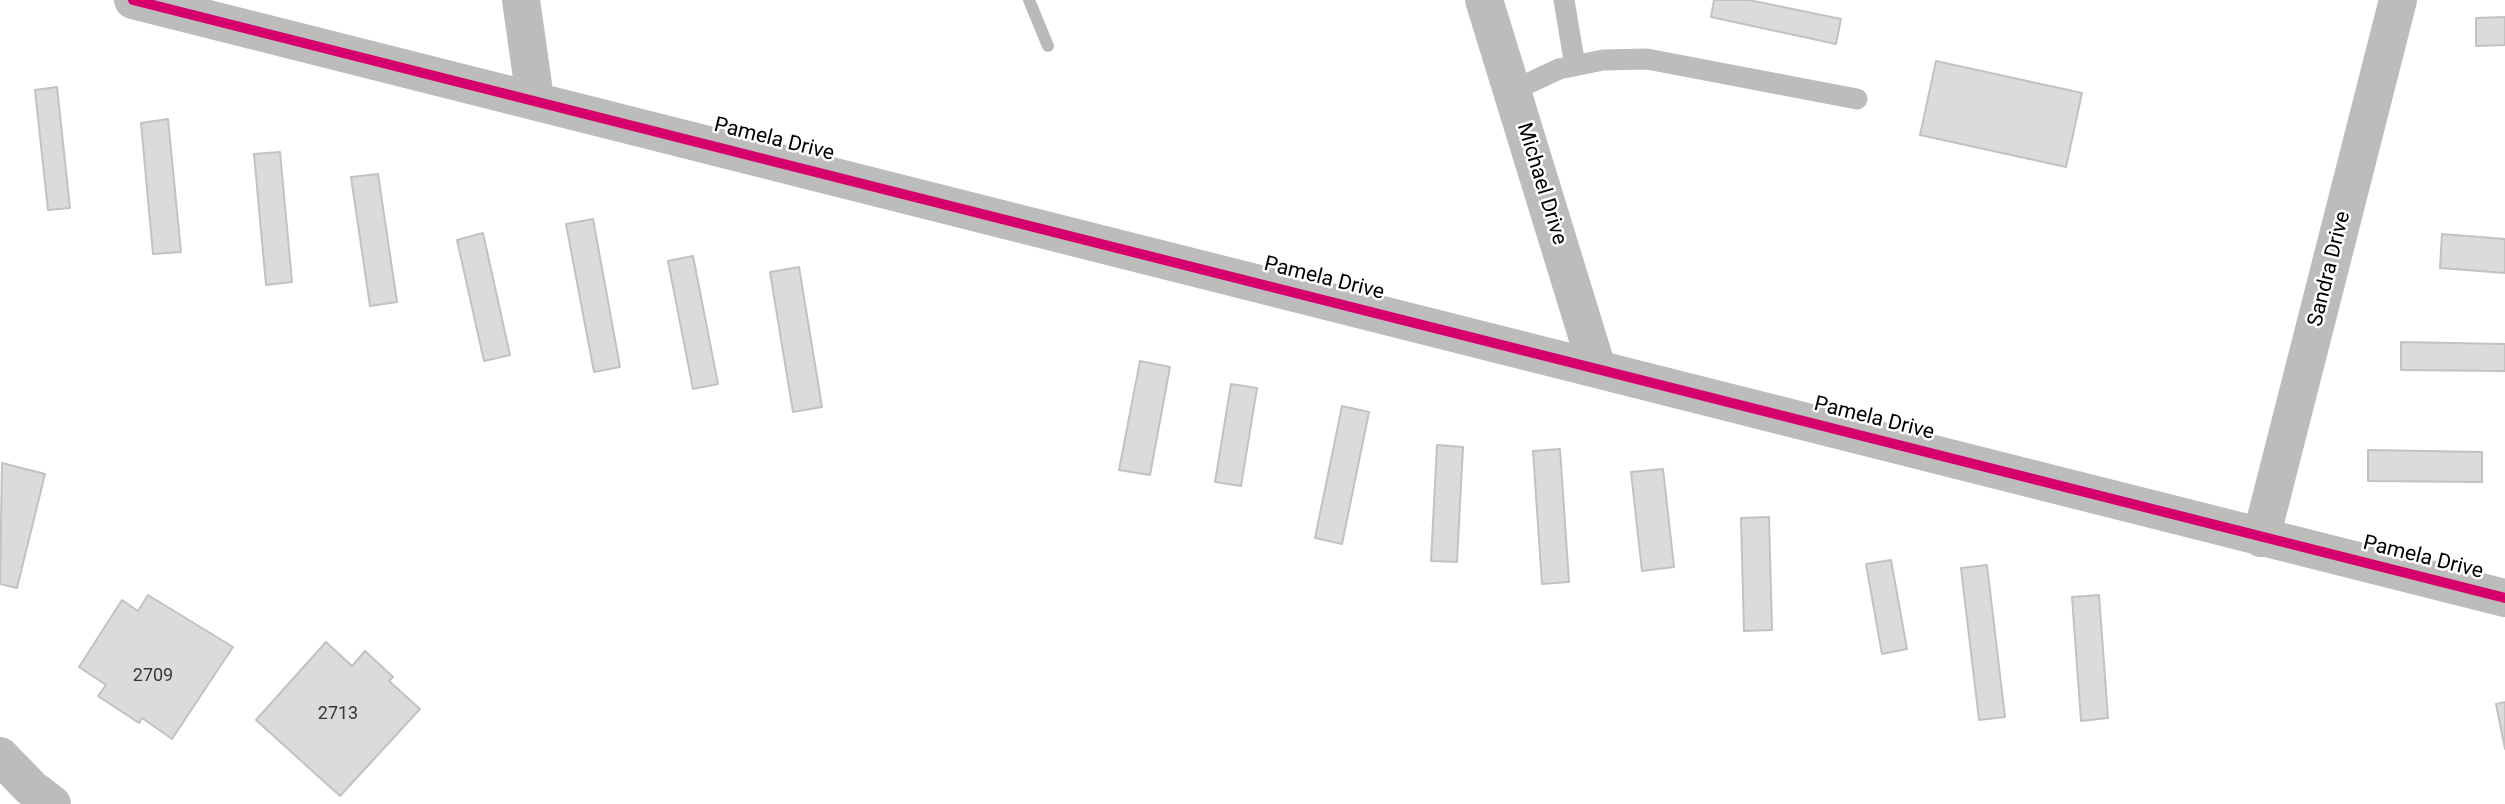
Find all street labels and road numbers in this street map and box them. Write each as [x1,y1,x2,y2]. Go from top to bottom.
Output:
street label: Pamela Drive [711,113,837,167]
street label: Michael Drive [1511,120,1571,248]
street label: Sandra Drive [2304,209,2356,329]
street label: Pamela Drive [1261,252,1387,306]
street label: Pamela Drive [1811,392,1937,446]
street label: Pamela Drive [2360,531,2486,585]

